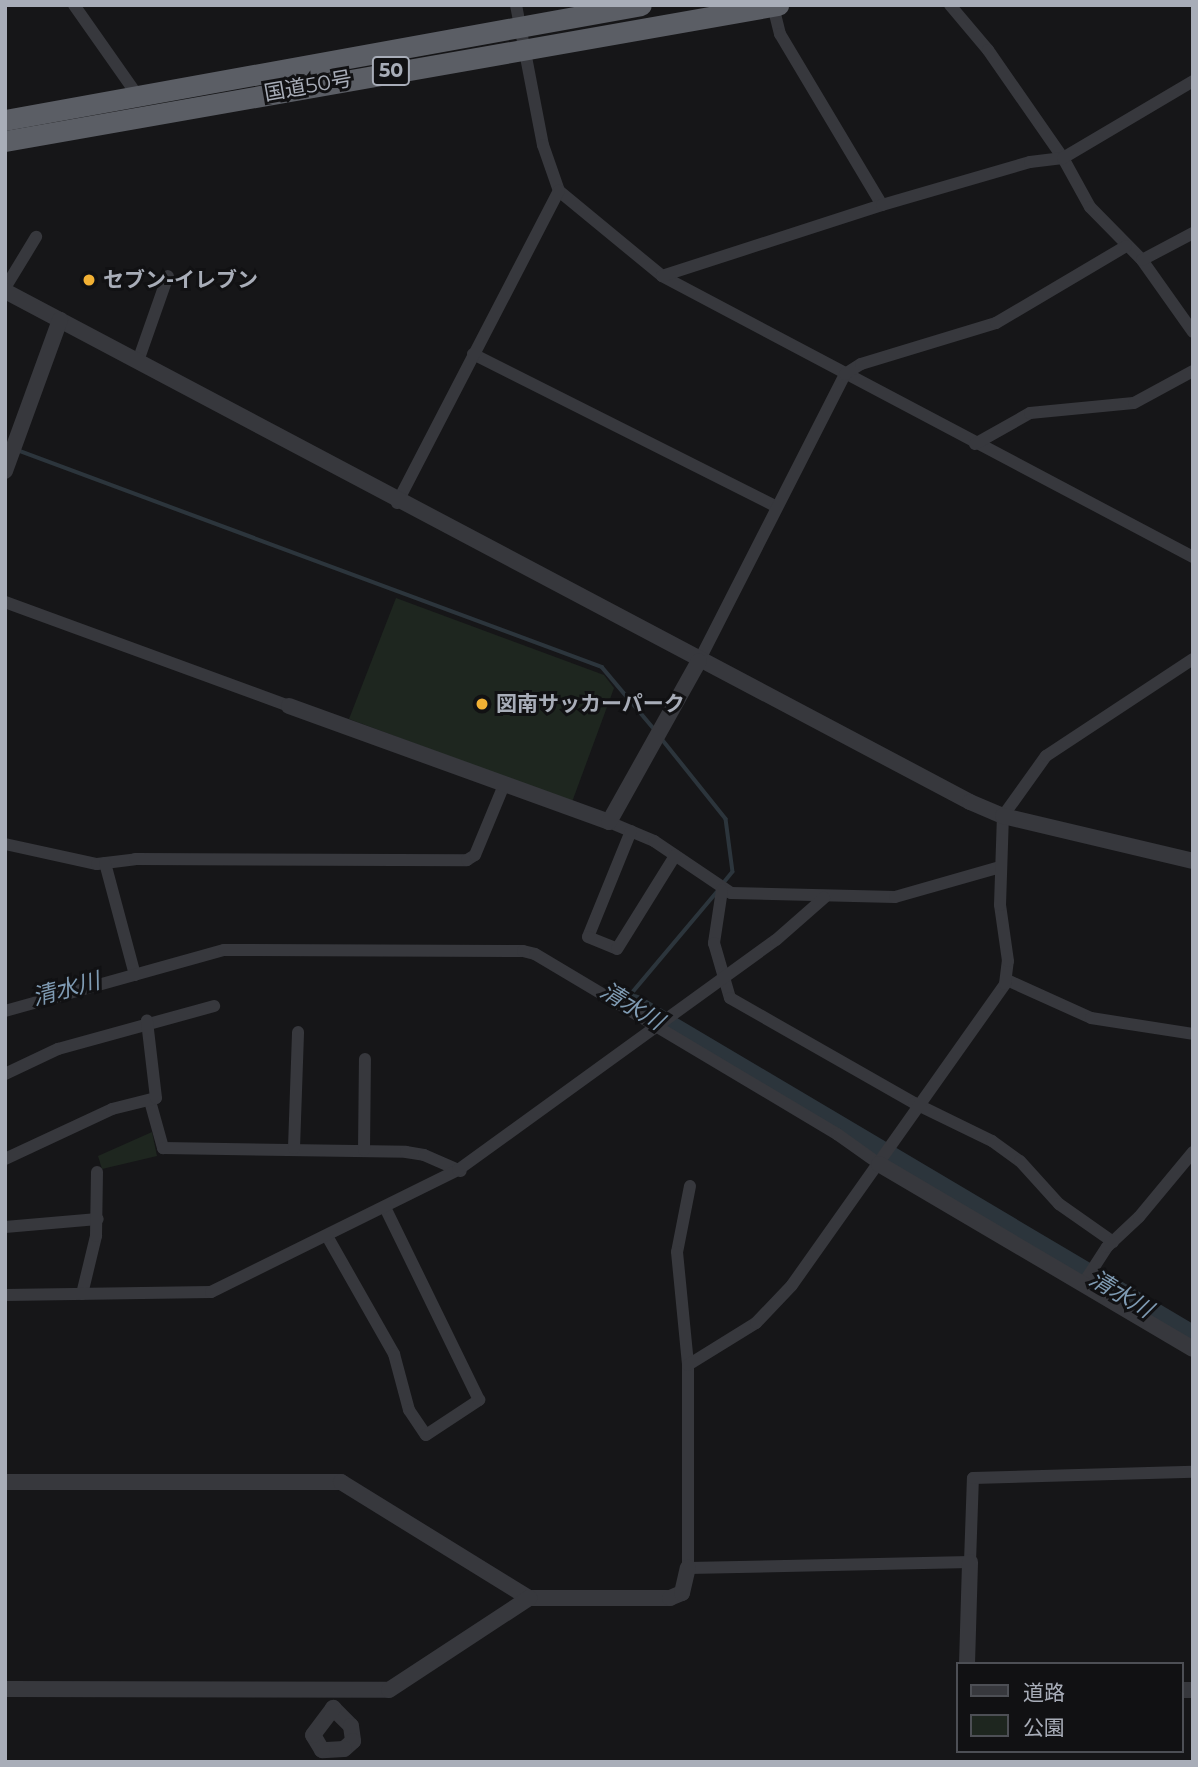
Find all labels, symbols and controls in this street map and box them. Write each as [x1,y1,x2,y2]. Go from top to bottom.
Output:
road number: 50 [372,55,410,86]
street label: 国道50号 [262,66,354,106]
place label: セブン-イレブン [103,267,258,293]
marker: セブン-イレブン [81,272,97,288]
place label: 図南サッカーパーク [496,691,685,717]
marker: 図南サッカーパーク [474,696,490,712]
water label: 清水川 [29,967,103,1011]
water label: 清水川 [595,976,669,1036]
water label: 清水川 [1084,1264,1158,1324]
legend [956,1662,1184,1753]
text: 道路 [1023,1680,1065,1705]
text: 公園 [1023,1715,1065,1740]

